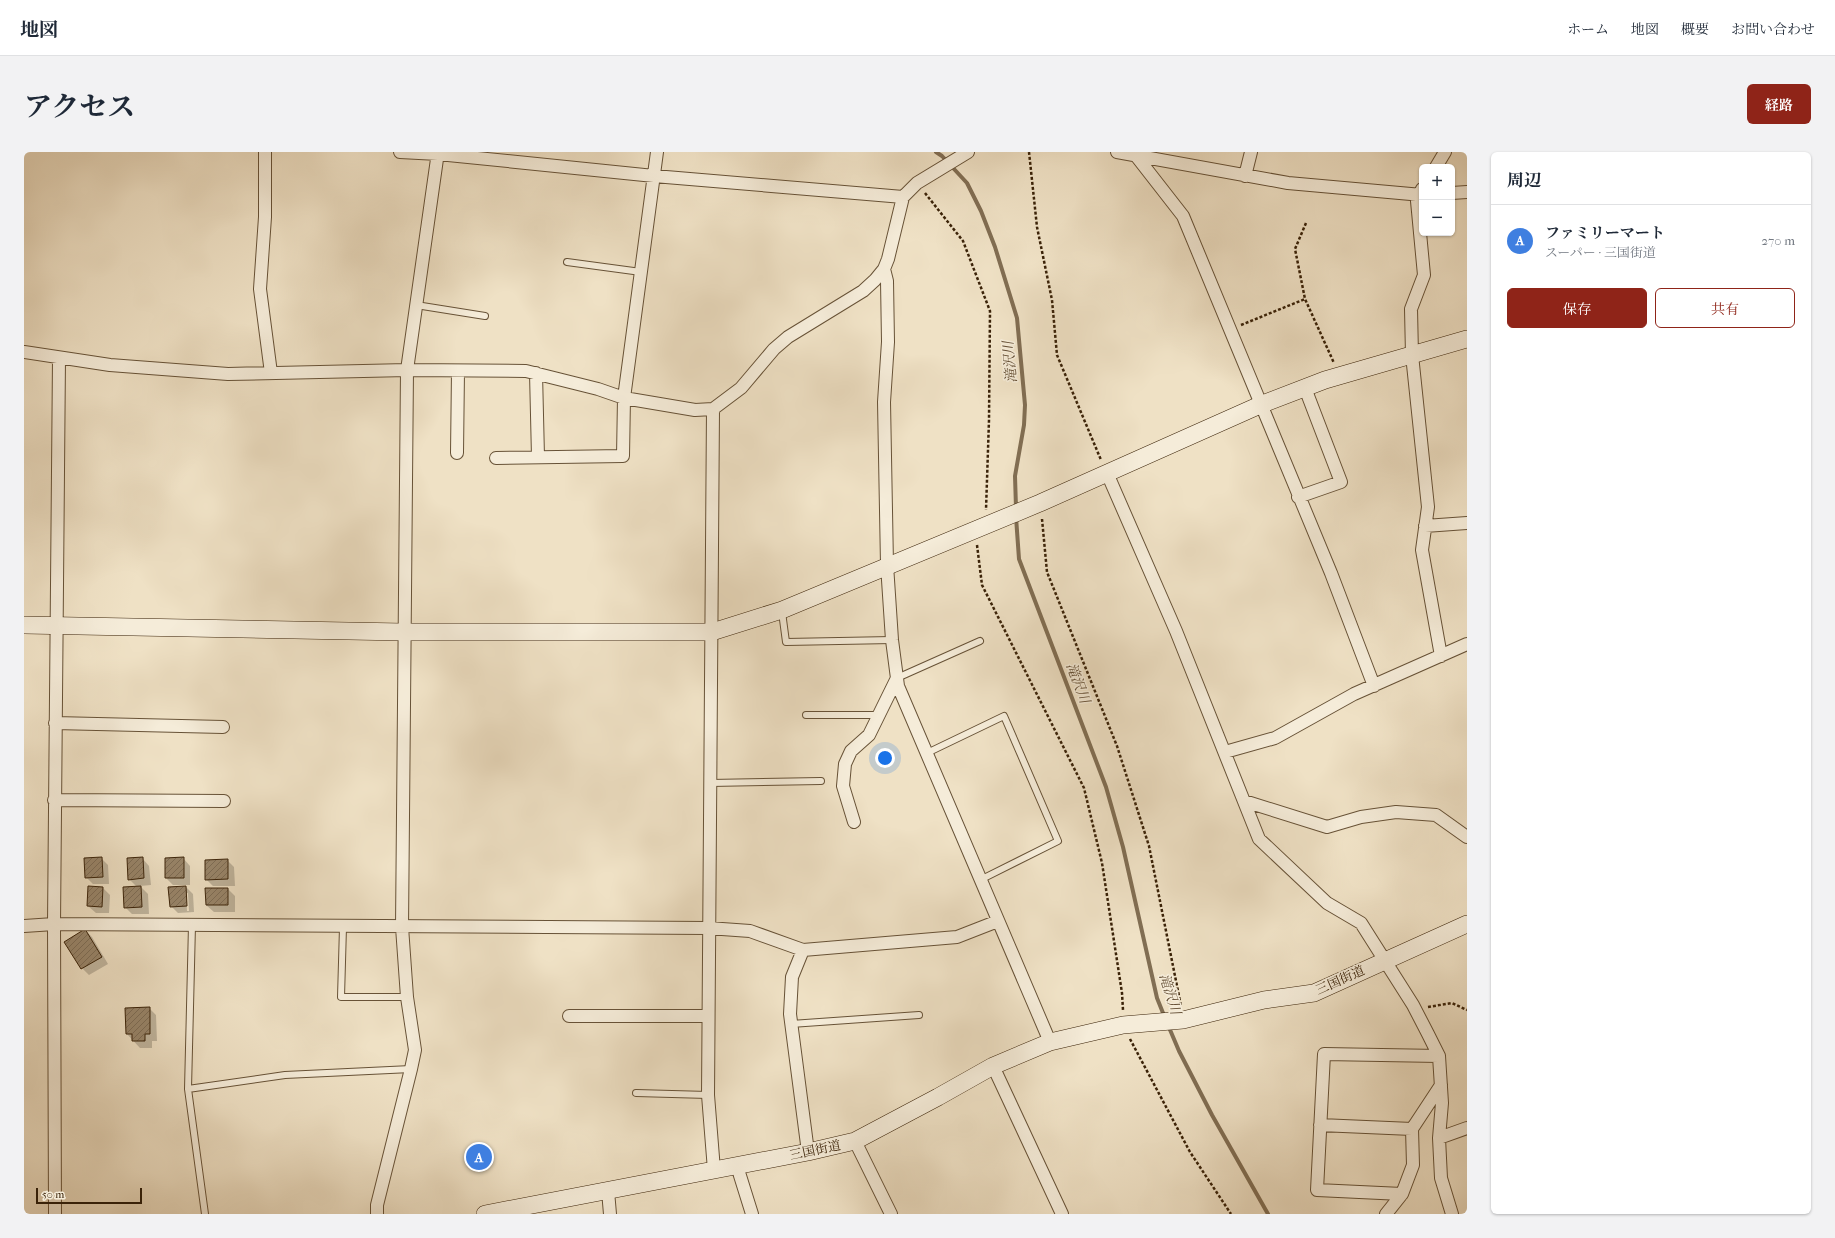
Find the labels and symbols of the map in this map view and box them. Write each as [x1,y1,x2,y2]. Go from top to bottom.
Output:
water label: 滝沢川 [1000,338,1020,384]
water label: 滝沢川 [1063,660,1094,708]
your location [875,748,895,768]
street label: 三国街道 [1313,963,1367,997]
water label: 滝沢川 [1156,971,1185,1018]
street label: 三国街道 [788,1137,842,1163]
pin: A [466,1142,492,1172]
scale bar [36,1186,142,1205]

